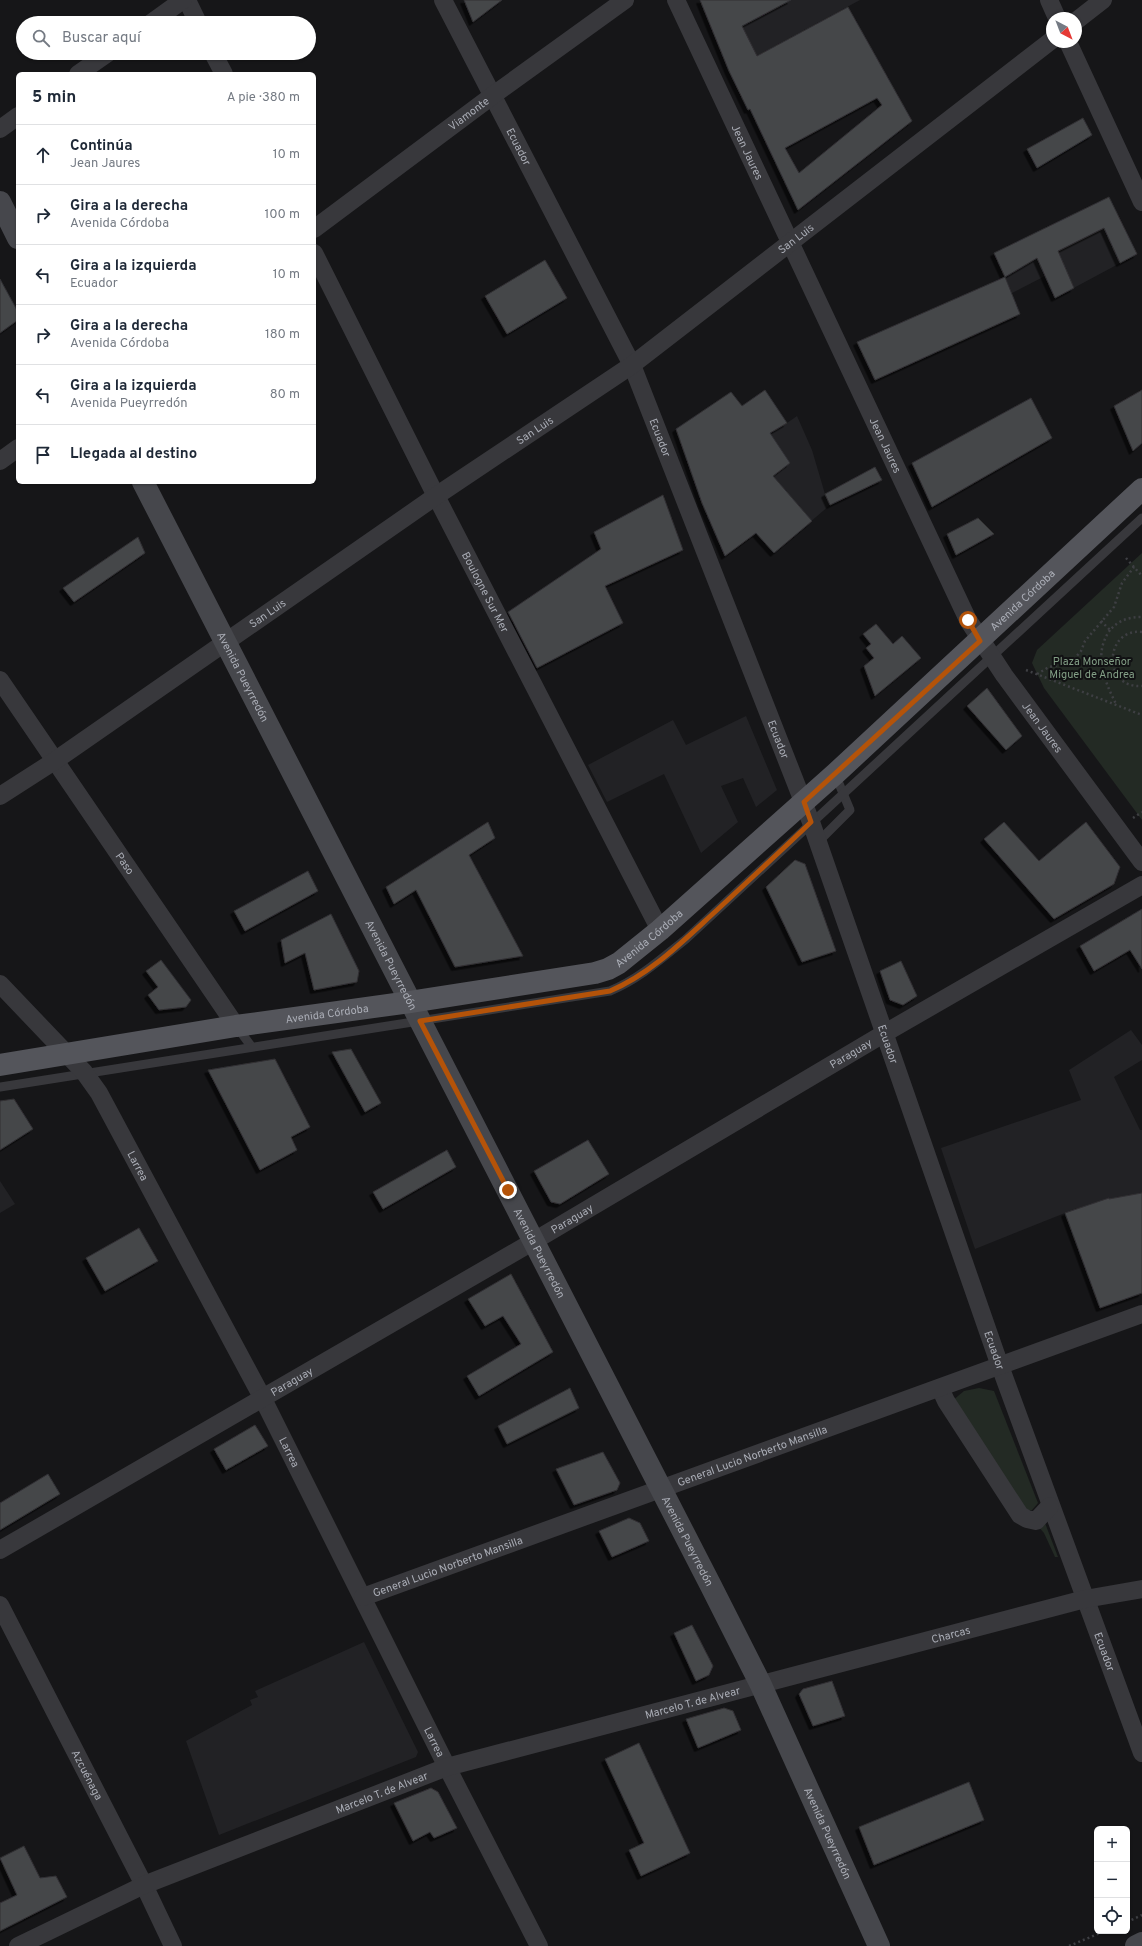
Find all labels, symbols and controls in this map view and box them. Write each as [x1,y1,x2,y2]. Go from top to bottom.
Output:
north arrow [1046,12,1082,48]
search box [16,16,316,60]
icon: search [30,27,52,49]
text: Buscar aquí [62,29,141,48]
text: 5 min [32,87,76,109]
text: A pie · 380 m [227,90,300,106]
street label: Viamonte [446,94,492,134]
street label: Jean Jaures [728,122,766,182]
street label: Ecuador [502,126,534,169]
text: Continúa [70,137,132,156]
icon: ahead [32,144,54,166]
text: 10 m [273,147,300,163]
text: Jean Jaures [70,156,140,172]
text: Gira a la derecha [70,197,188,216]
icon: right [32,204,54,226]
text: 100 m [264,207,300,223]
text: Avenida Córdoba [70,216,169,232]
street label: San Luis [776,221,817,257]
text: Gira a la izquierda [70,257,197,276]
icon: left [32,264,54,286]
text: 10 m [273,267,300,283]
text: Ecuador [70,276,118,292]
text: Gira a la derecha [70,317,188,336]
icon: right [32,324,54,346]
text: 180 m [265,327,300,343]
text: Avenida Córdoba [70,336,169,352]
text: Gira a la izquierda [70,377,197,396]
icon: left [32,384,54,406]
text: 80 m [270,387,300,403]
text: Avenida Pueyrredón [70,396,188,412]
street label: San Luis [514,413,556,448]
street label: Jean Jaures [866,416,904,476]
street label: Ecuador [646,417,674,460]
icon: arrive [32,444,54,466]
text: Llegada al destino [70,445,197,464]
street label: Boulogne Sur Mer [458,550,512,636]
street label: Avenida Córdoba [988,567,1059,634]
street label: San Luis [247,596,289,632]
route start [959,611,977,629]
street label: Avenida Pueyrredón [213,630,271,725]
park label: Plaza Monseñor Miguel de Andrea [1049,655,1135,682]
street label: Jean Jaures [1018,700,1065,756]
street label: Ecuador [764,718,792,762]
street label: Paso [112,850,137,878]
street label: Avenida Córdoba [613,907,686,971]
street label: Avenida Pueyrredón [362,918,420,1013]
street label: Avenida Córdoba [285,1002,370,1027]
street label: Ecuador [874,1023,901,1067]
street label: Paraguay [827,1036,875,1072]
street label: Larrea [123,1149,151,1184]
route end [499,1181,517,1199]
street label: Paraguay [549,1201,596,1237]
street label: Avenida Pueyrredón [510,1206,568,1301]
street label: Ecuador [980,1329,1007,1373]
street label: Paraguay [268,1364,316,1400]
street label: General Lucio Norberto Mansilla [676,1423,830,1490]
street label: Larrea [275,1435,302,1470]
street label: Avenida Pueyrredón [658,1494,716,1589]
street label: General Lucio Norberto Mansilla [371,1533,525,1601]
street label: Charcas [930,1624,972,1647]
street label: Ecuador [1090,1631,1118,1674]
street label: Marcelo T. de Alvear [644,1684,743,1723]
street label: Larrea [420,1725,447,1760]
street label: Azcuénaga [68,1748,105,1803]
street label: Marcelo T. de Alvear [334,1769,431,1818]
street label: Avenida Pueyrredón [800,1785,854,1882]
map controls [1094,1826,1130,1934]
button: + [1094,1826,1130,1862]
button: − [1094,1862,1130,1898]
button: locate [1094,1898,1130,1934]

